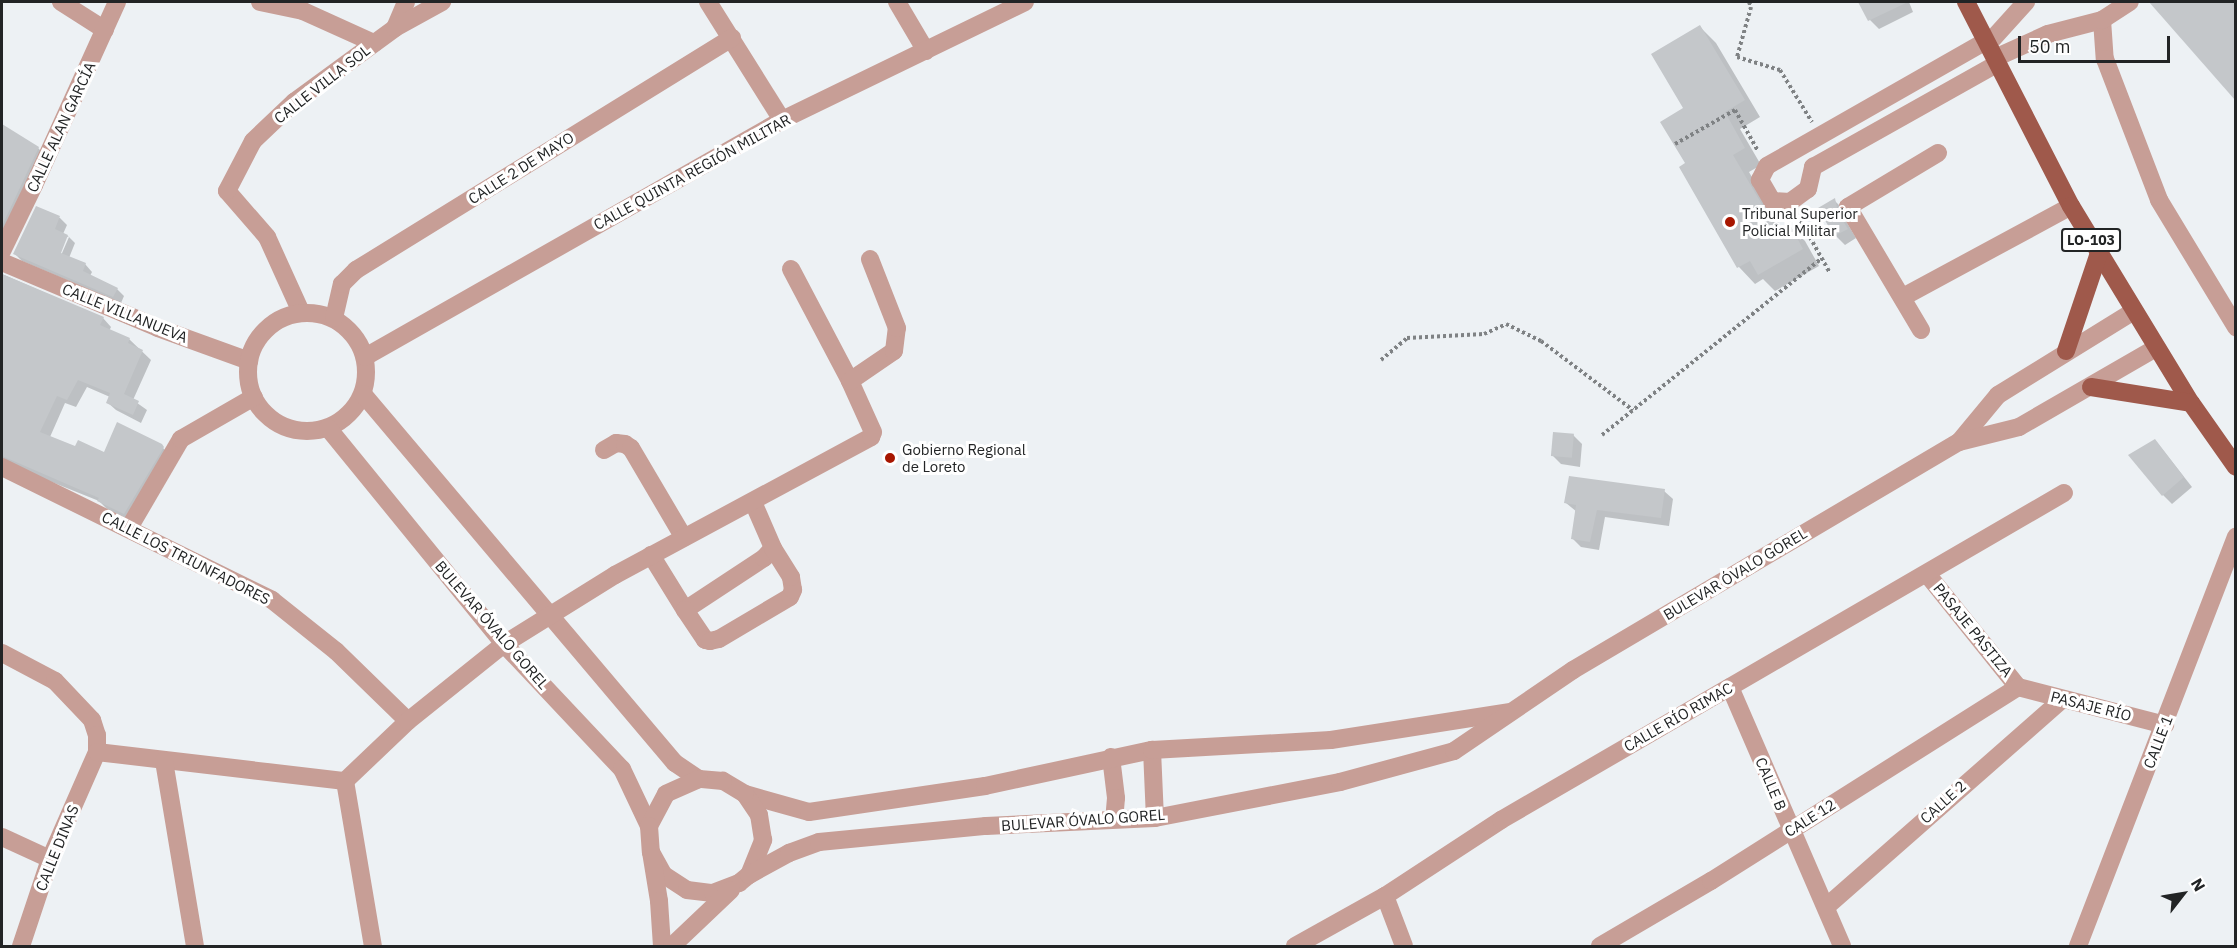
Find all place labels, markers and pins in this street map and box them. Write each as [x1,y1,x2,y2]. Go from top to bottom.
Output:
place label: Tribunal Superior Policial Militar [1742,204,1858,239]
marker: Tribunal Superior Policial Militar [1723,215,1737,229]
place label: Gobierno Regional de Loreto [902,440,1026,475]
marker: Gobierno Regional de Loreto [883,451,897,465]

